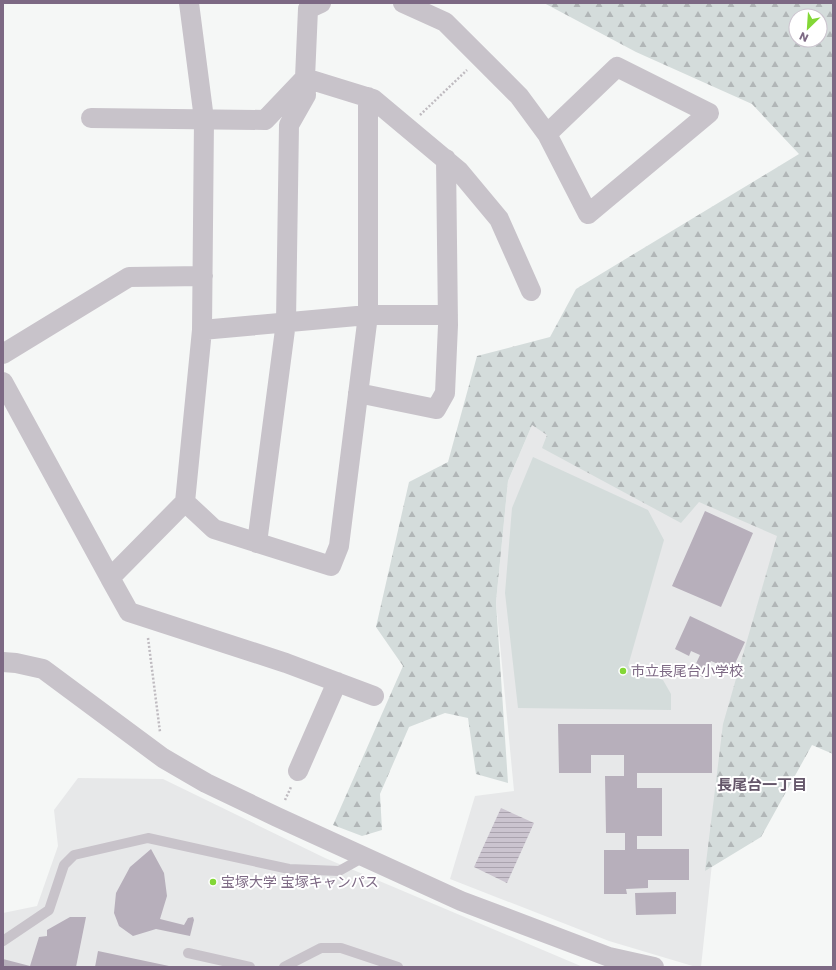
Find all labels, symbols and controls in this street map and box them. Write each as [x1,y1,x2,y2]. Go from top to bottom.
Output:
north arrow [788,8,828,48]
text: N [797,28,811,46]
place label: 市立長尾台小学校 [631,661,743,681]
marker: 市立長尾台小学校 [618,666,628,676]
district label: 長尾台一丁目 [717,774,807,795]
place label: 宝塚大学 宝塚キャンパス [221,872,379,892]
marker: 宝塚大学 宝塚キャンパス [208,877,218,887]

